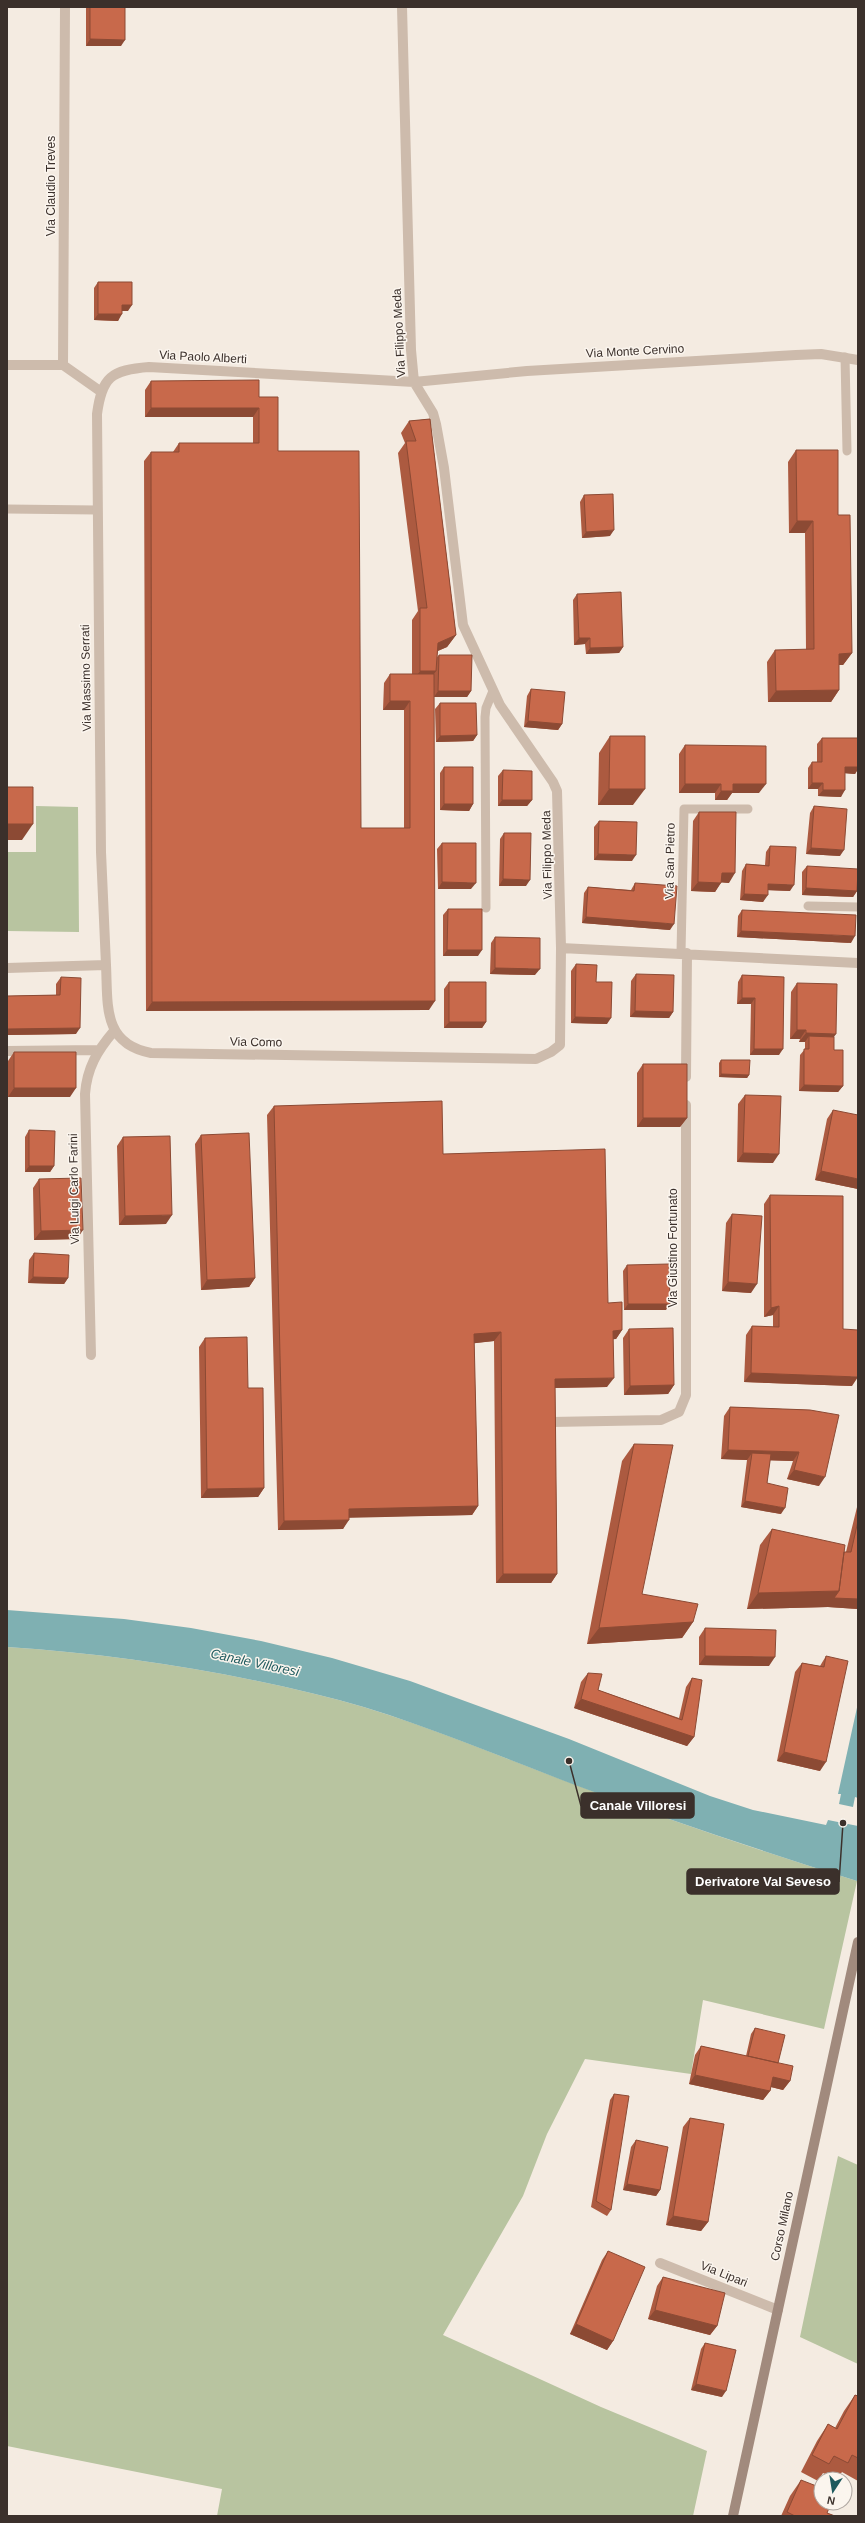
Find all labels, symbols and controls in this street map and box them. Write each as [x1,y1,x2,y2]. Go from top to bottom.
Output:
street label: Via Claudio Treves [44,136,58,236]
street label: Via Filippo Meda [390,288,408,378]
street label: Via Monte Cervino [585,341,685,361]
street label: Via Paolo Alberti [159,348,247,366]
street label: Via Massimo Serrati [78,624,94,732]
street label: Via Filippo Meda [539,810,555,900]
street label: Via San Pietro [662,822,678,899]
street label: Via Como [230,1035,283,1049]
street label: Via Luigi Carlo Farini [66,1133,82,1245]
street label: Via Giustino Fortunato [666,1188,680,1308]
water label: Canale Villoresi [209,1646,302,1679]
callout: Canale Villoresi [581,1793,694,1818]
text: Canale Villoresi [590,1798,686,1813]
callout: Derivatore Val Seveso [687,1869,839,1894]
text: Derivatore Val Seveso [695,1874,831,1889]
street label: Corso Milano [768,2190,796,2262]
street label: Via Lipari [698,2258,750,2290]
north arrow [813,2471,853,2511]
text: N [826,2494,836,2507]

